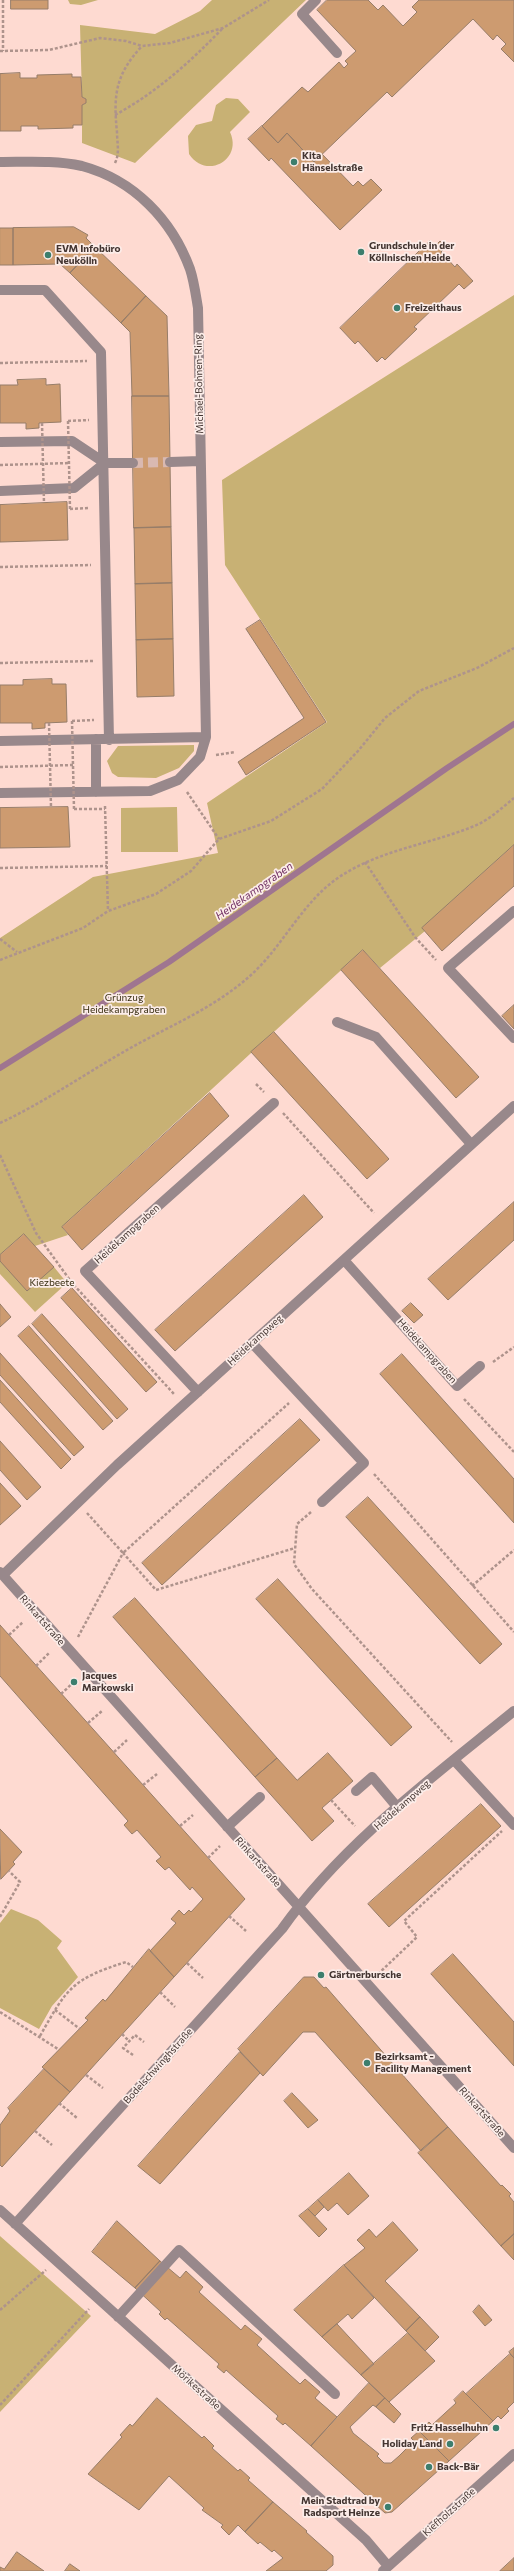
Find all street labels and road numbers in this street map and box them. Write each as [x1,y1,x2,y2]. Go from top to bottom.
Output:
street label: Michael-Bohnen-Ring [192,334,206,434]
street label: Heidekampgraben [92,1202,162,1266]
street label: Heidekampweg [225,1312,285,1368]
street label: Heidekampgraben [395,1316,459,1386]
street label: Rinkartstraße [17,1592,67,1648]
street label: Heidekampweg [372,1777,432,1833]
street label: Rinkartstraße [233,1835,283,1889]
street label: Bodelschwinghstraße [121,2026,195,2106]
street label: Rinkartstraße [457,2085,507,2139]
street label: Mörikestraße [169,2362,223,2412]
street label: Kiefholzstraße [420,2485,478,2539]

